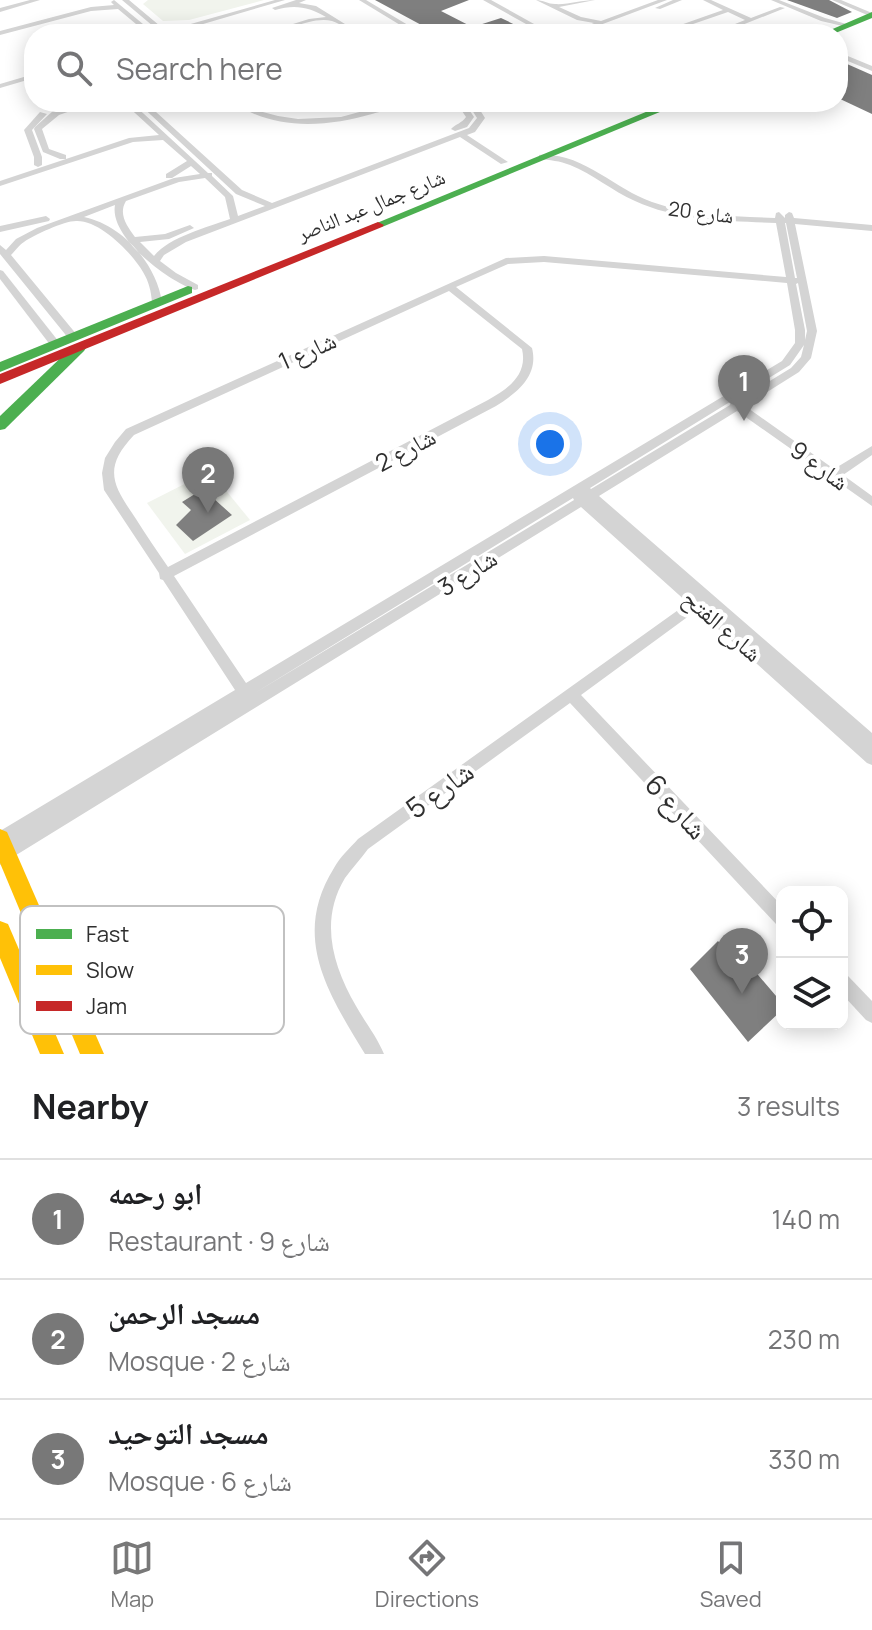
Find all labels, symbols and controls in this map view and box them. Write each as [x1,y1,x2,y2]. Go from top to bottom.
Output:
search box [24,24,848,112]
icon: search [52,46,96,90]
text: Search here [116,48,283,89]
street label: شارع جمال عبد الناصر [292,163,449,247]
street label: شارع 20 [667,195,735,229]
street label: شارع 1 [273,323,341,377]
pin: 1 [718,355,770,421]
street label: شارع 2 [369,419,441,479]
your location [530,424,570,464]
street label: شارع 9 [784,432,856,498]
pin: 2 [182,447,234,513]
street label: شارع 3 [431,541,503,603]
street label: شارع الفتح [676,581,770,669]
street label: شارع 5 [397,752,481,826]
street label: شارع 6 [637,765,717,847]
map controls [776,886,848,1030]
button: locate [776,886,848,958]
legend [20,906,284,1034]
text: Fast [86,919,129,949]
pin: 3 [716,928,768,994]
text: Slow [86,955,134,985]
button: layers [776,958,848,1030]
text: Jam [86,991,127,1021]
text: Nearby [32,1083,148,1129]
text: 3 results [737,1088,840,1124]
text: ابو رحمه [108,1172,203,1213]
text: 1 [52,1201,64,1237]
text: 140 m [771,1201,840,1237]
text: Restaurant · شارع 9 [108,1223,330,1259]
text: مسجد الرحمن [108,1292,260,1333]
text: 2 [50,1321,66,1357]
text: 230 m [768,1321,840,1357]
text: Mosque · شارع 2 [108,1343,291,1379]
text: مسجد التوحيد [108,1412,269,1453]
text: 3 [50,1441,66,1477]
text: 330 m [768,1441,840,1477]
text: Mosque · شارع 6 [108,1463,292,1499]
tab: Map [110,1536,154,1614]
tab: Directions [375,1536,479,1614]
tab: Saved [700,1536,762,1614]

